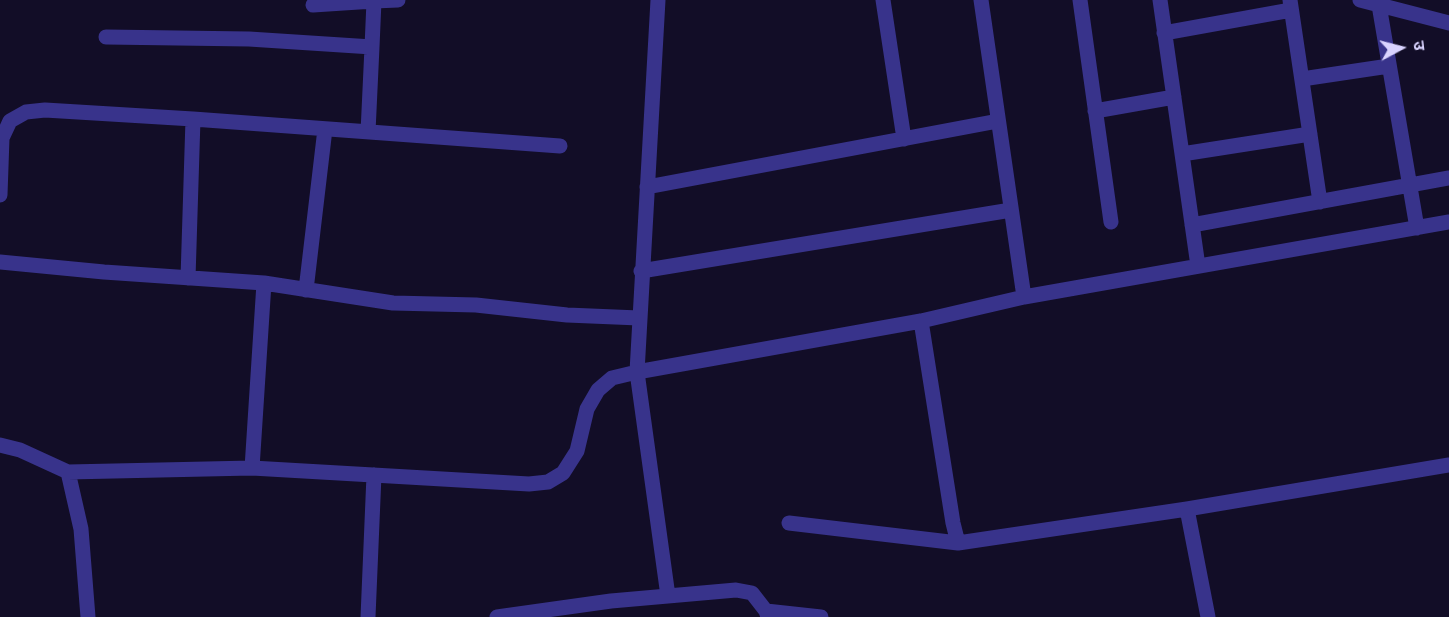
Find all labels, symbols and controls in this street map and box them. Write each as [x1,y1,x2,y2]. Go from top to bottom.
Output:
north arrow [1371,18,1431,78]
text: उ [1410,40,1428,51]

